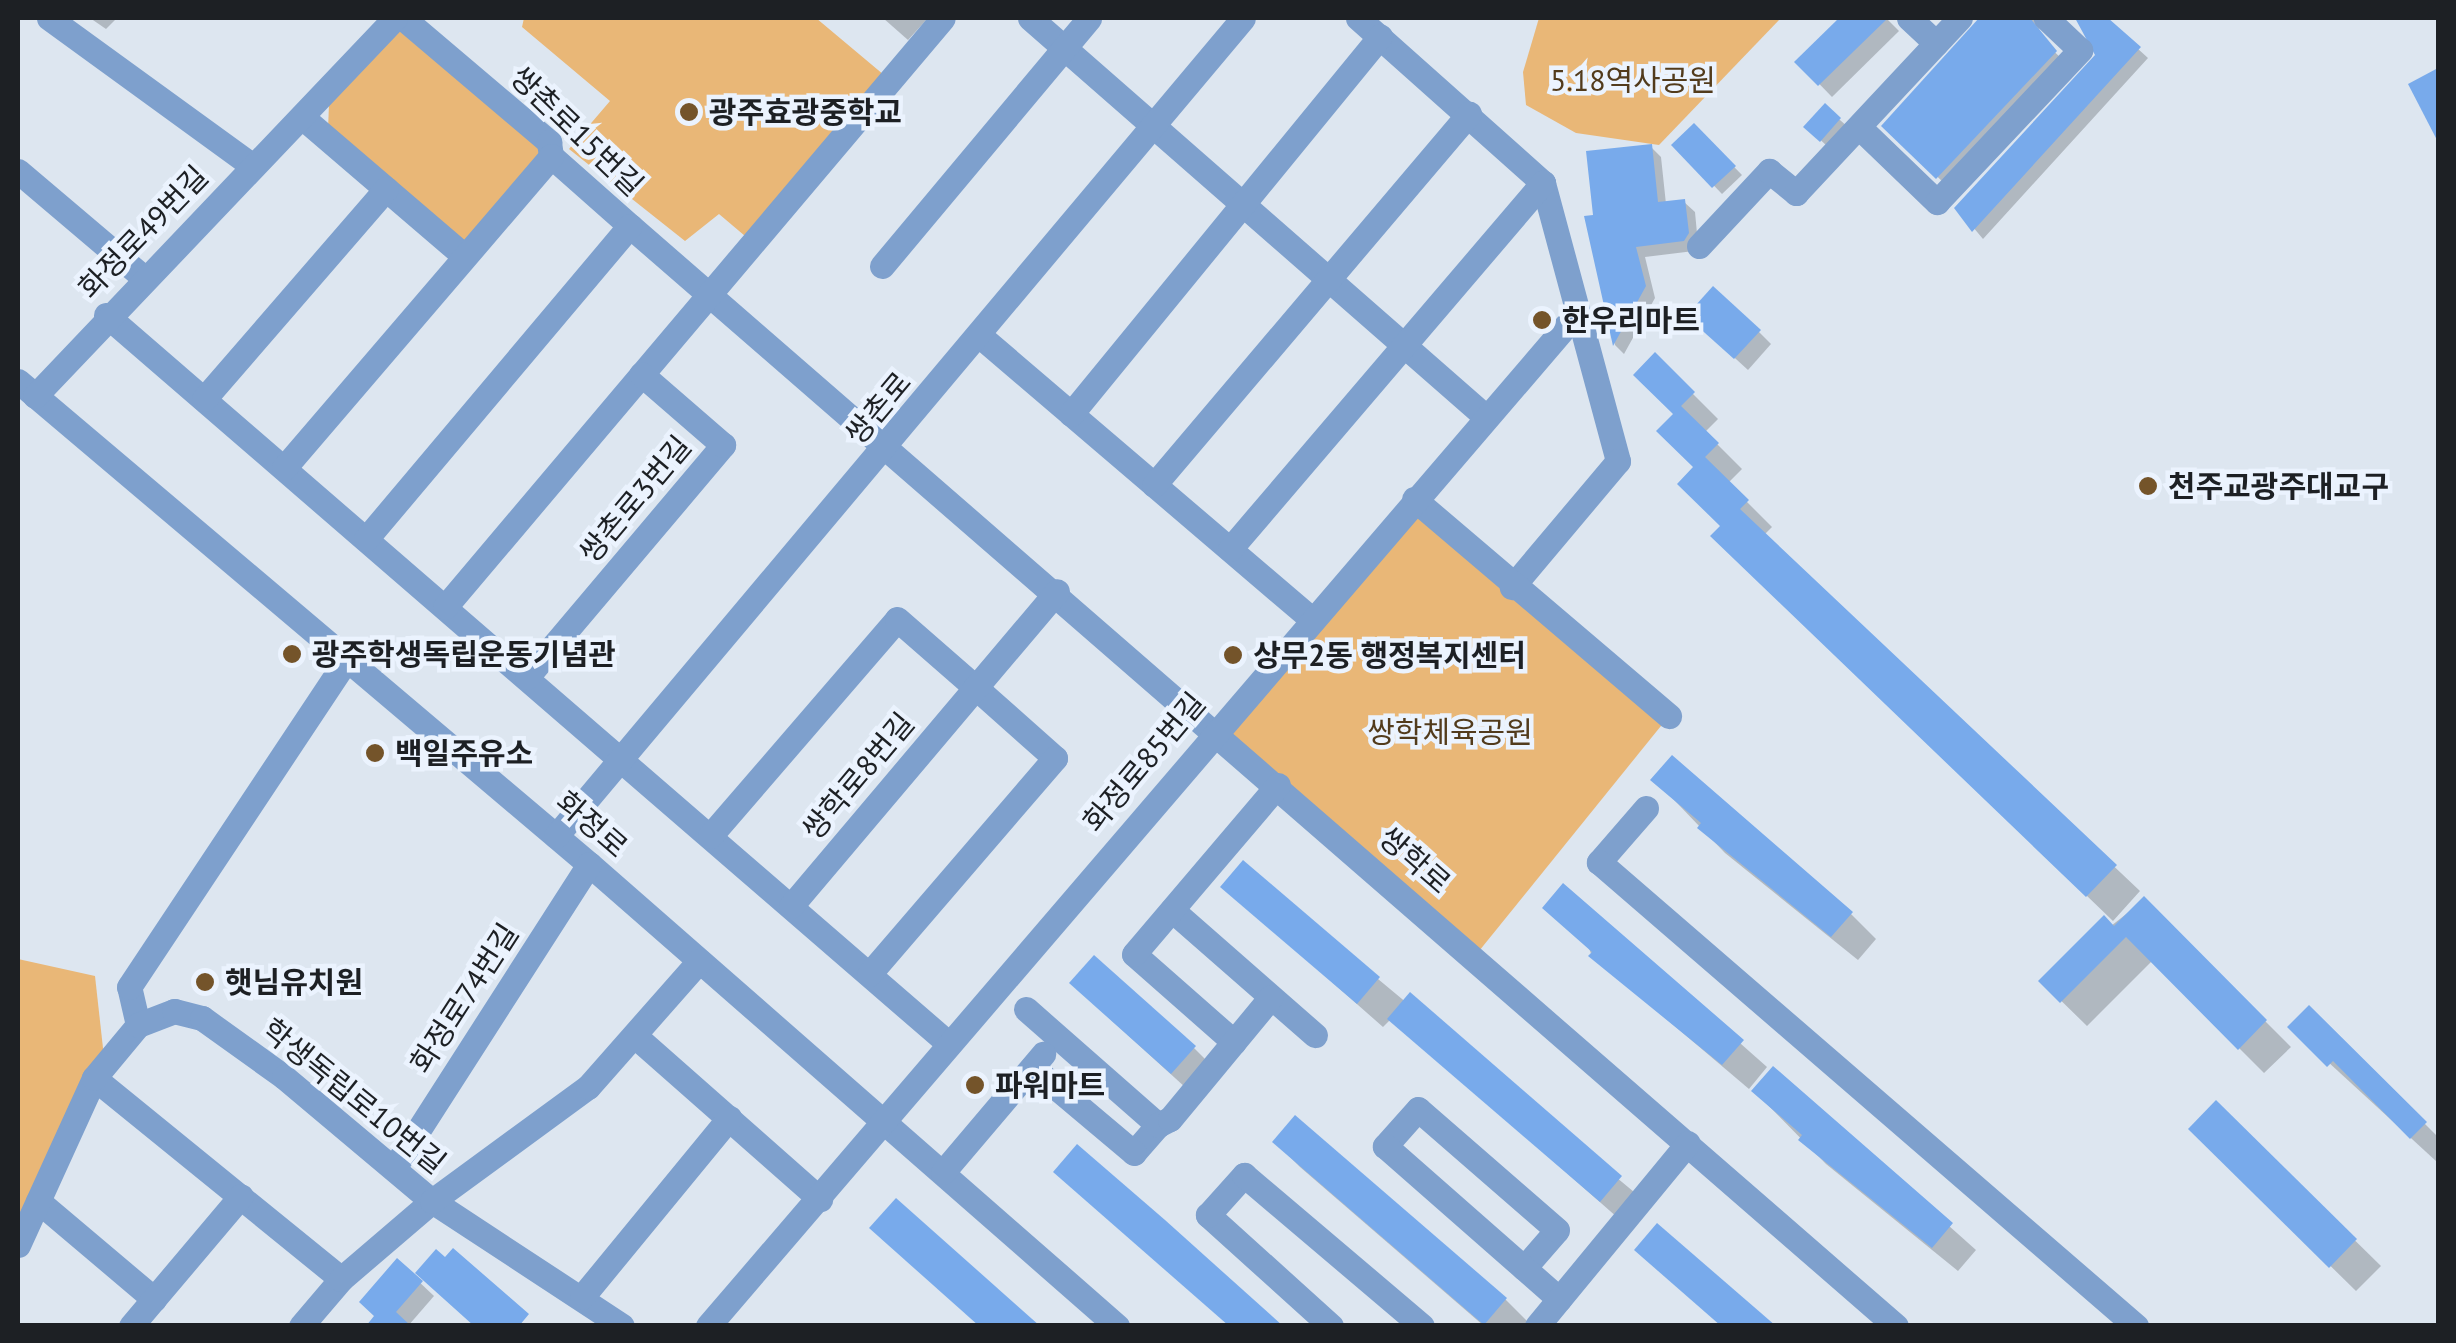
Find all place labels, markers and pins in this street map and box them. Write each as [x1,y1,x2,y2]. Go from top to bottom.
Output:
place label: 광주효광중학교 [709,94,902,130]
marker: 광주효광중학교 [678,101,700,123]
place label: 한우리마트 [1562,302,1700,338]
marker: 한우리마트 [1531,309,1553,331]
place label: 천주교광주대교구 [2168,468,2389,504]
marker: 천주교광주대교구 [2137,475,2159,497]
place label: 광주학생독립운동기념관 [312,636,616,672]
place label: 상무2동 행정복지센터 [1253,637,1526,673]
marker: 광주학생독립운동기념관 [281,643,303,665]
marker: 상무2동 행정복지센터 [1222,644,1244,666]
place label: 백일주유소 [395,735,533,771]
marker: 백일주유소 [364,742,386,764]
place label: 햇님유치원 [225,964,363,1000]
marker: 햇님유치원 [194,971,216,993]
place label: 파워마트 [995,1067,1105,1103]
marker: 파워마트 [964,1074,986,1096]

